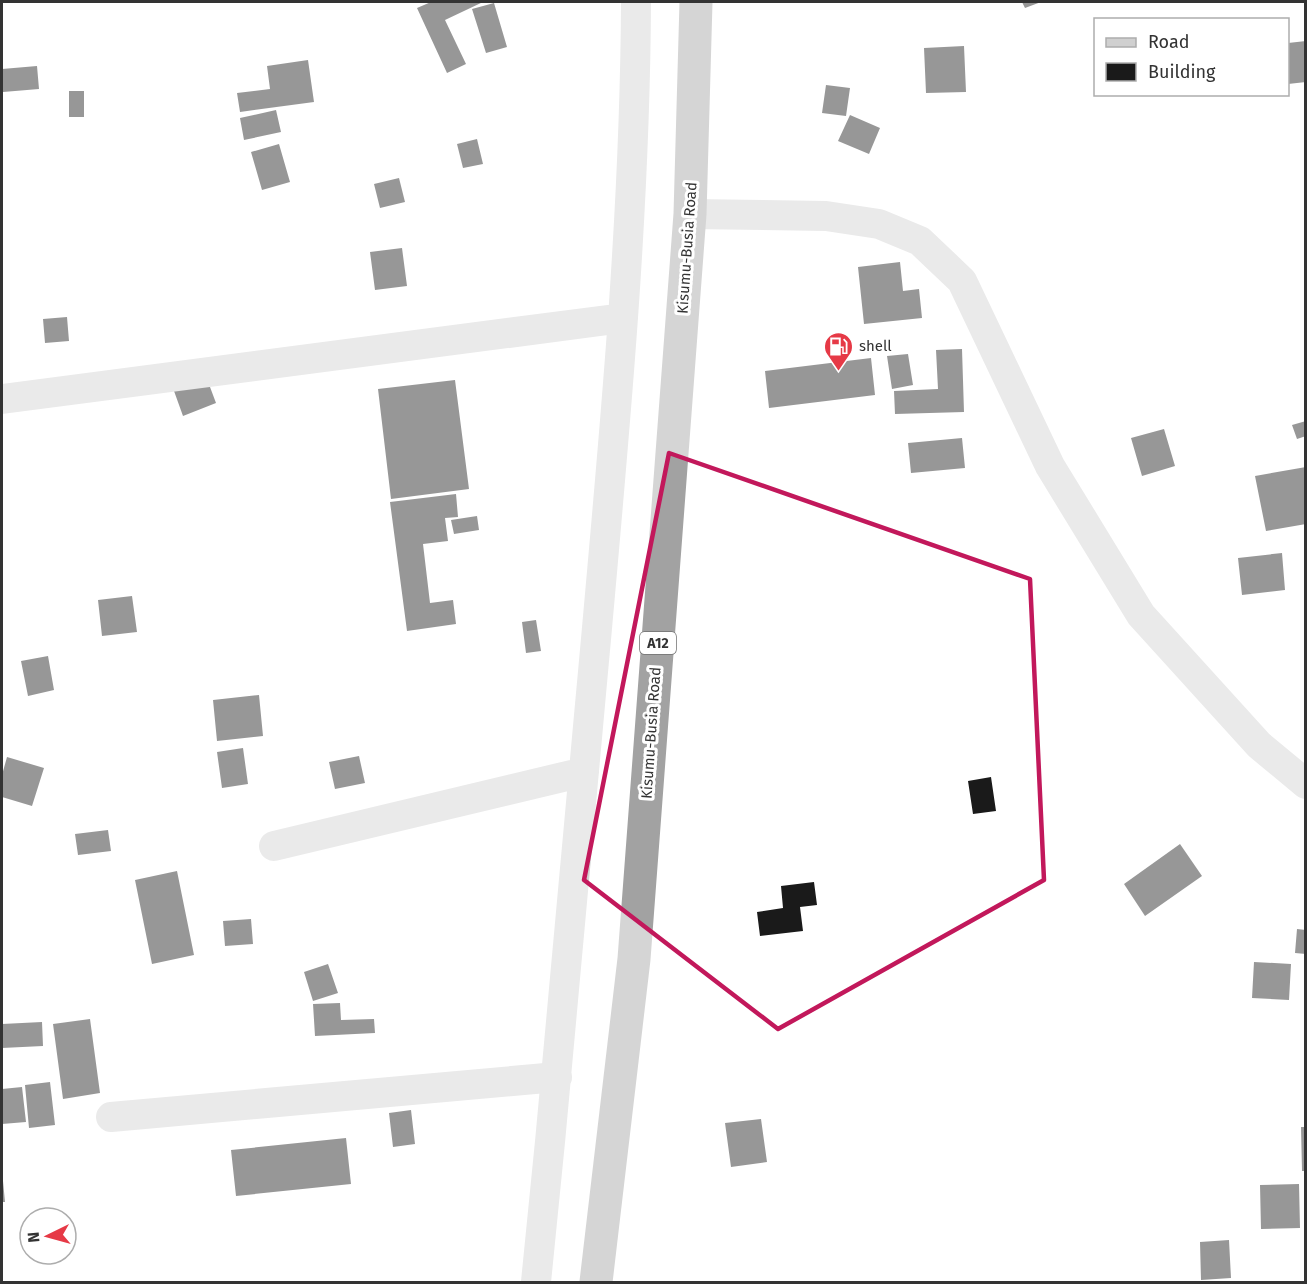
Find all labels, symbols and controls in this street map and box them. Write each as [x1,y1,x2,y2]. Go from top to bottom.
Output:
legend [1094,18,1289,96]
text: Road [1148,31,1190,53]
text: Building [1148,61,1216,83]
street label: Kisumu-Busia Road [673,181,701,315]
fuel station icon: shell [822,330,854,372]
place label: shell [859,337,892,355]
road number: A12 [640,632,676,654]
street label: Kisumu-Busia Road [637,666,665,800]
north arrow [18,1206,78,1266]
text: N [24,1231,43,1243]

